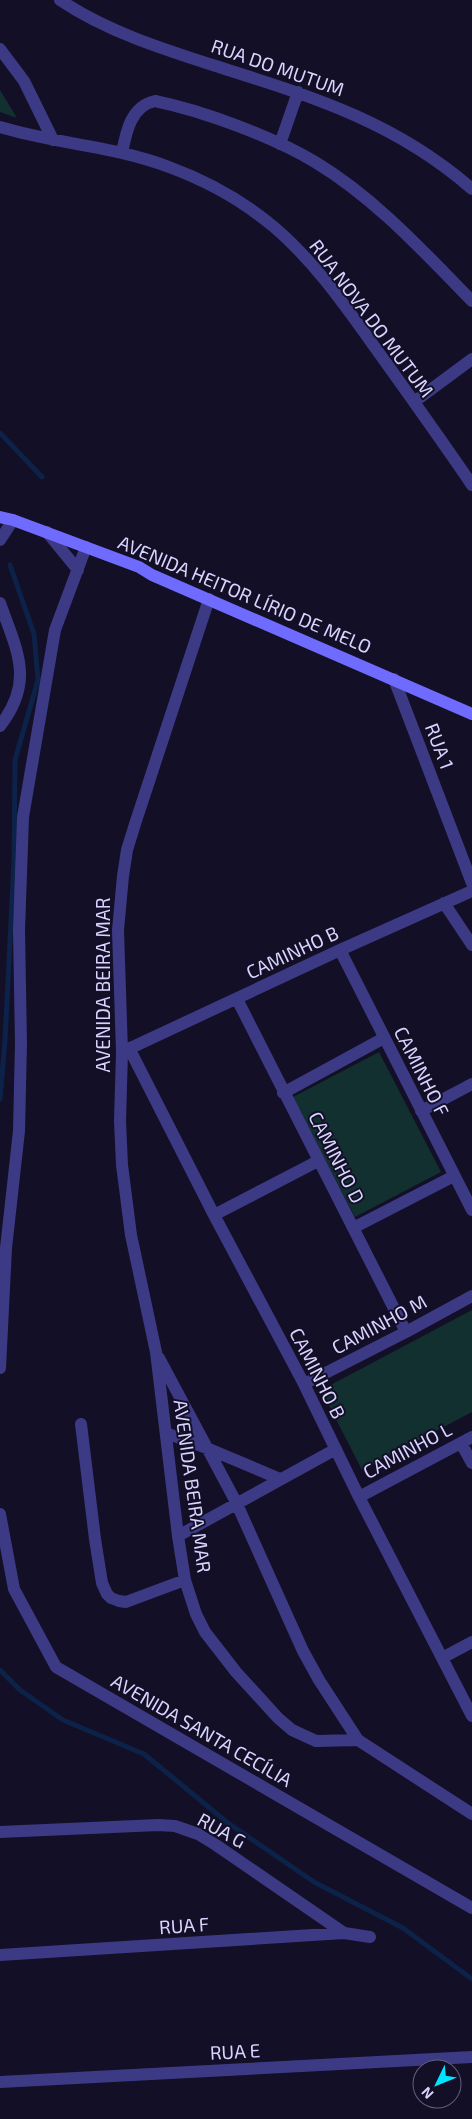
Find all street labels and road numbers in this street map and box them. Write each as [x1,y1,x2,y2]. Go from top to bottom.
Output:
street label: RUA DO MUTUM [208,33,348,101]
street label: RUA NOVA DO MUTUM [305,235,439,401]
street label: AVENIDA HEITOR LÍRIO DE MELO [115,530,375,658]
street label: RUA 1 [421,720,459,772]
street label: AVENIDA BEIRA MAR [91,898,114,1072]
street label: CAMINHO B [242,921,342,983]
street label: CAMINHO F [390,1022,454,1120]
street label: CAMINHO D [304,1107,370,1207]
street label: CAMINHO M [328,1289,430,1359]
street label: CAMINHO B [285,1324,351,1422]
street label: AVENIDA BEIRA MAR [169,1398,217,1574]
street label: CAMINHO L [359,1417,455,1483]
street label: AVENIDA SANTA CECÍLIA [107,1669,297,1791]
street label: RUA G [194,1807,250,1853]
street label: RUA F [158,1912,210,1938]
street label: RUA E [209,2038,261,2064]

